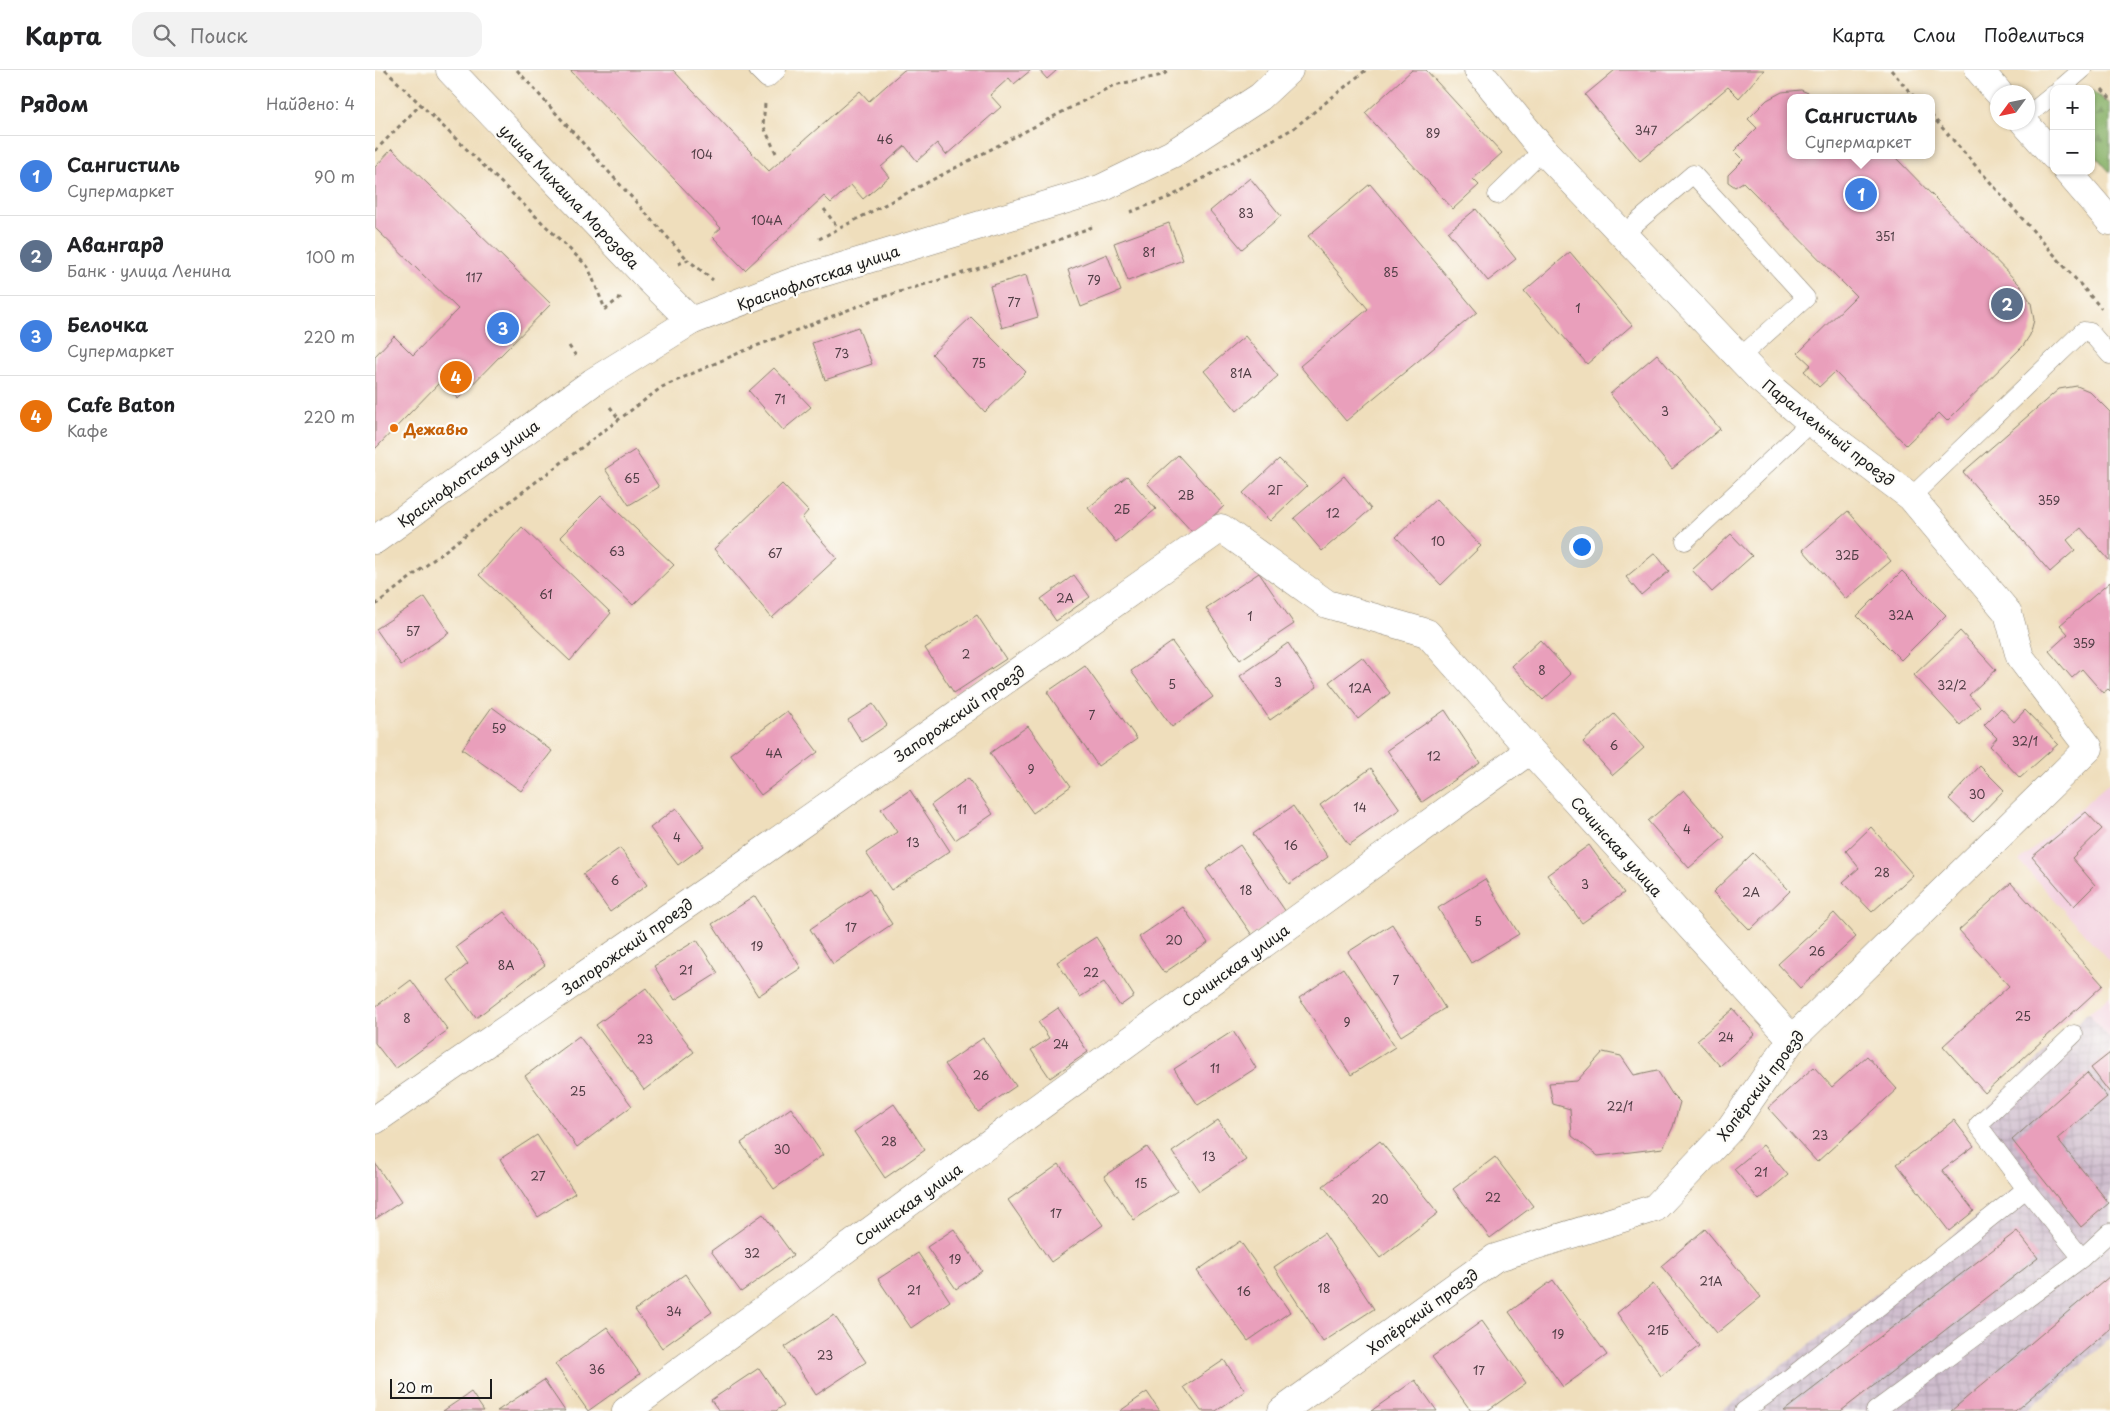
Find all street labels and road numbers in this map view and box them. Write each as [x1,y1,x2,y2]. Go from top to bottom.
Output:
street label: улица Михаила Морозова [494,118,646,274]
street label: Краснофлотская улица [734,238,903,316]
street label: Параллельный проезд [1758,373,1900,491]
street label: Краснофлотская улица [392,413,544,532]
street label: Запорожский проезд [889,659,1029,767]
street label: Сочинская улица [1566,791,1669,902]
street label: Запорожский проезд [557,892,697,1000]
street label: Сочинская улица [1176,918,1294,1012]
street label: Хопёрский проезд [1711,1025,1809,1145]
street label: Сочинская улица [849,1157,967,1251]
street label: Хопёрский проезд [1361,1263,1483,1359]

